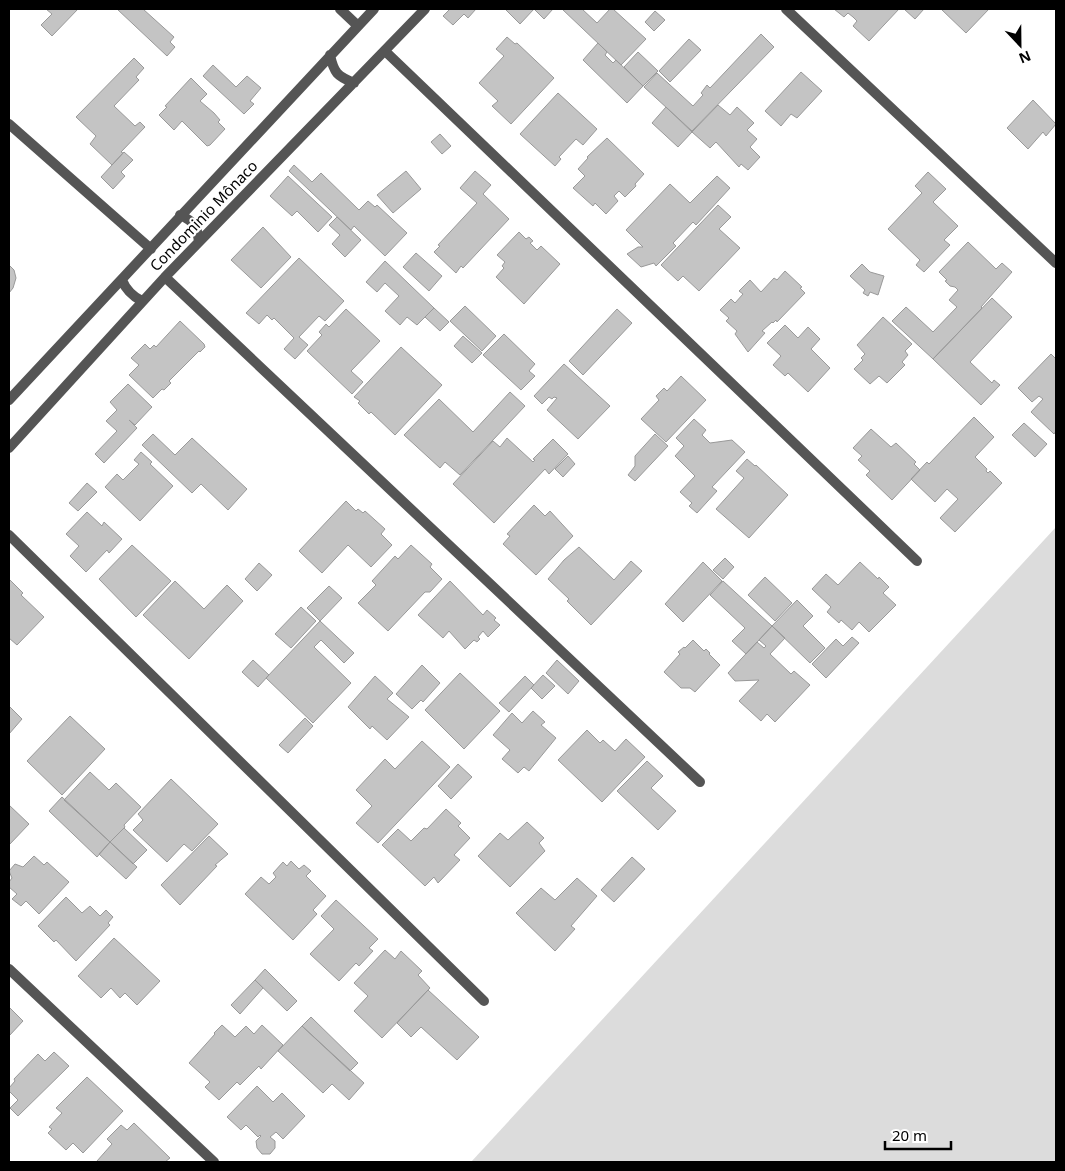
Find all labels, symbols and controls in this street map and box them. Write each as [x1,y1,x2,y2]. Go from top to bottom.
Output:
north arrow [995,20,1045,70]
text: N [1016,47,1034,68]
street label: Condominio Mônaco [145,156,261,275]
scale bar [885,1118,951,1150]
text: 20 m [892,1125,927,1145]

